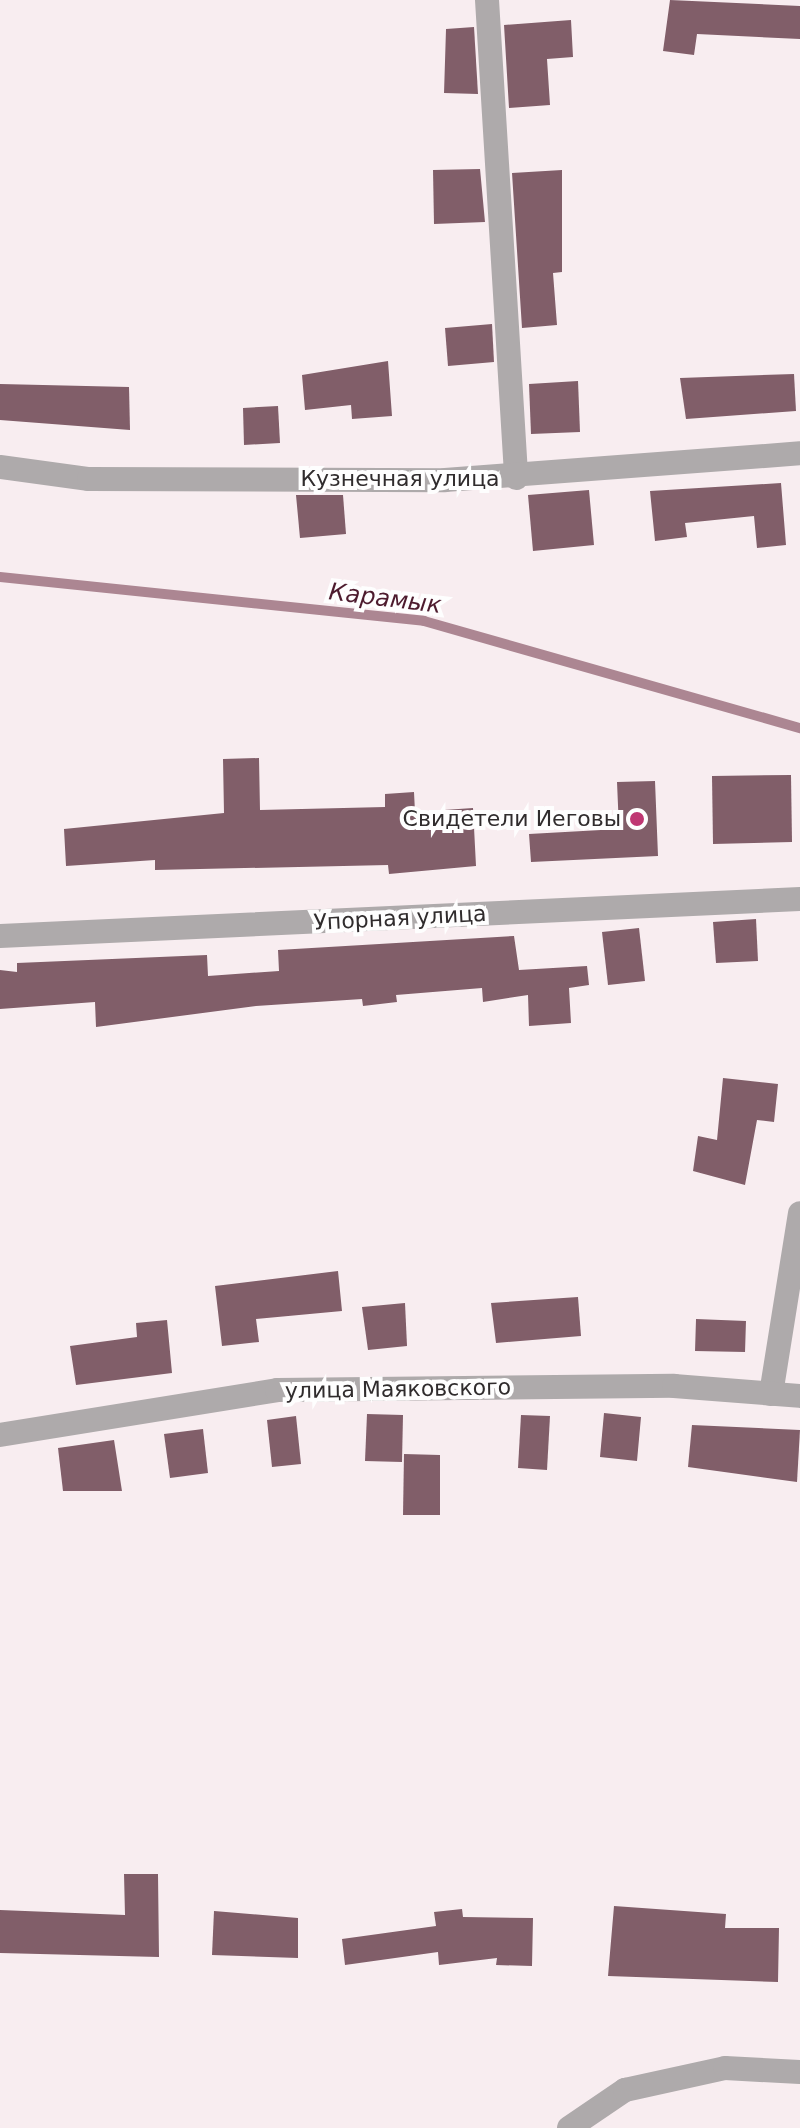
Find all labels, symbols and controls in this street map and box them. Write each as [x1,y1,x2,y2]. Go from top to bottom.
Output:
street label: Кузнечная улица [300,466,500,492]
water label: Карамык [327,578,443,620]
place label: Свидетели Иеговы [403,806,621,832]
marker: Свидетели Иеговы [628,810,646,828]
street label: Упорная улица [313,900,487,936]
street label: улица Маяковского [285,1374,511,1404]

